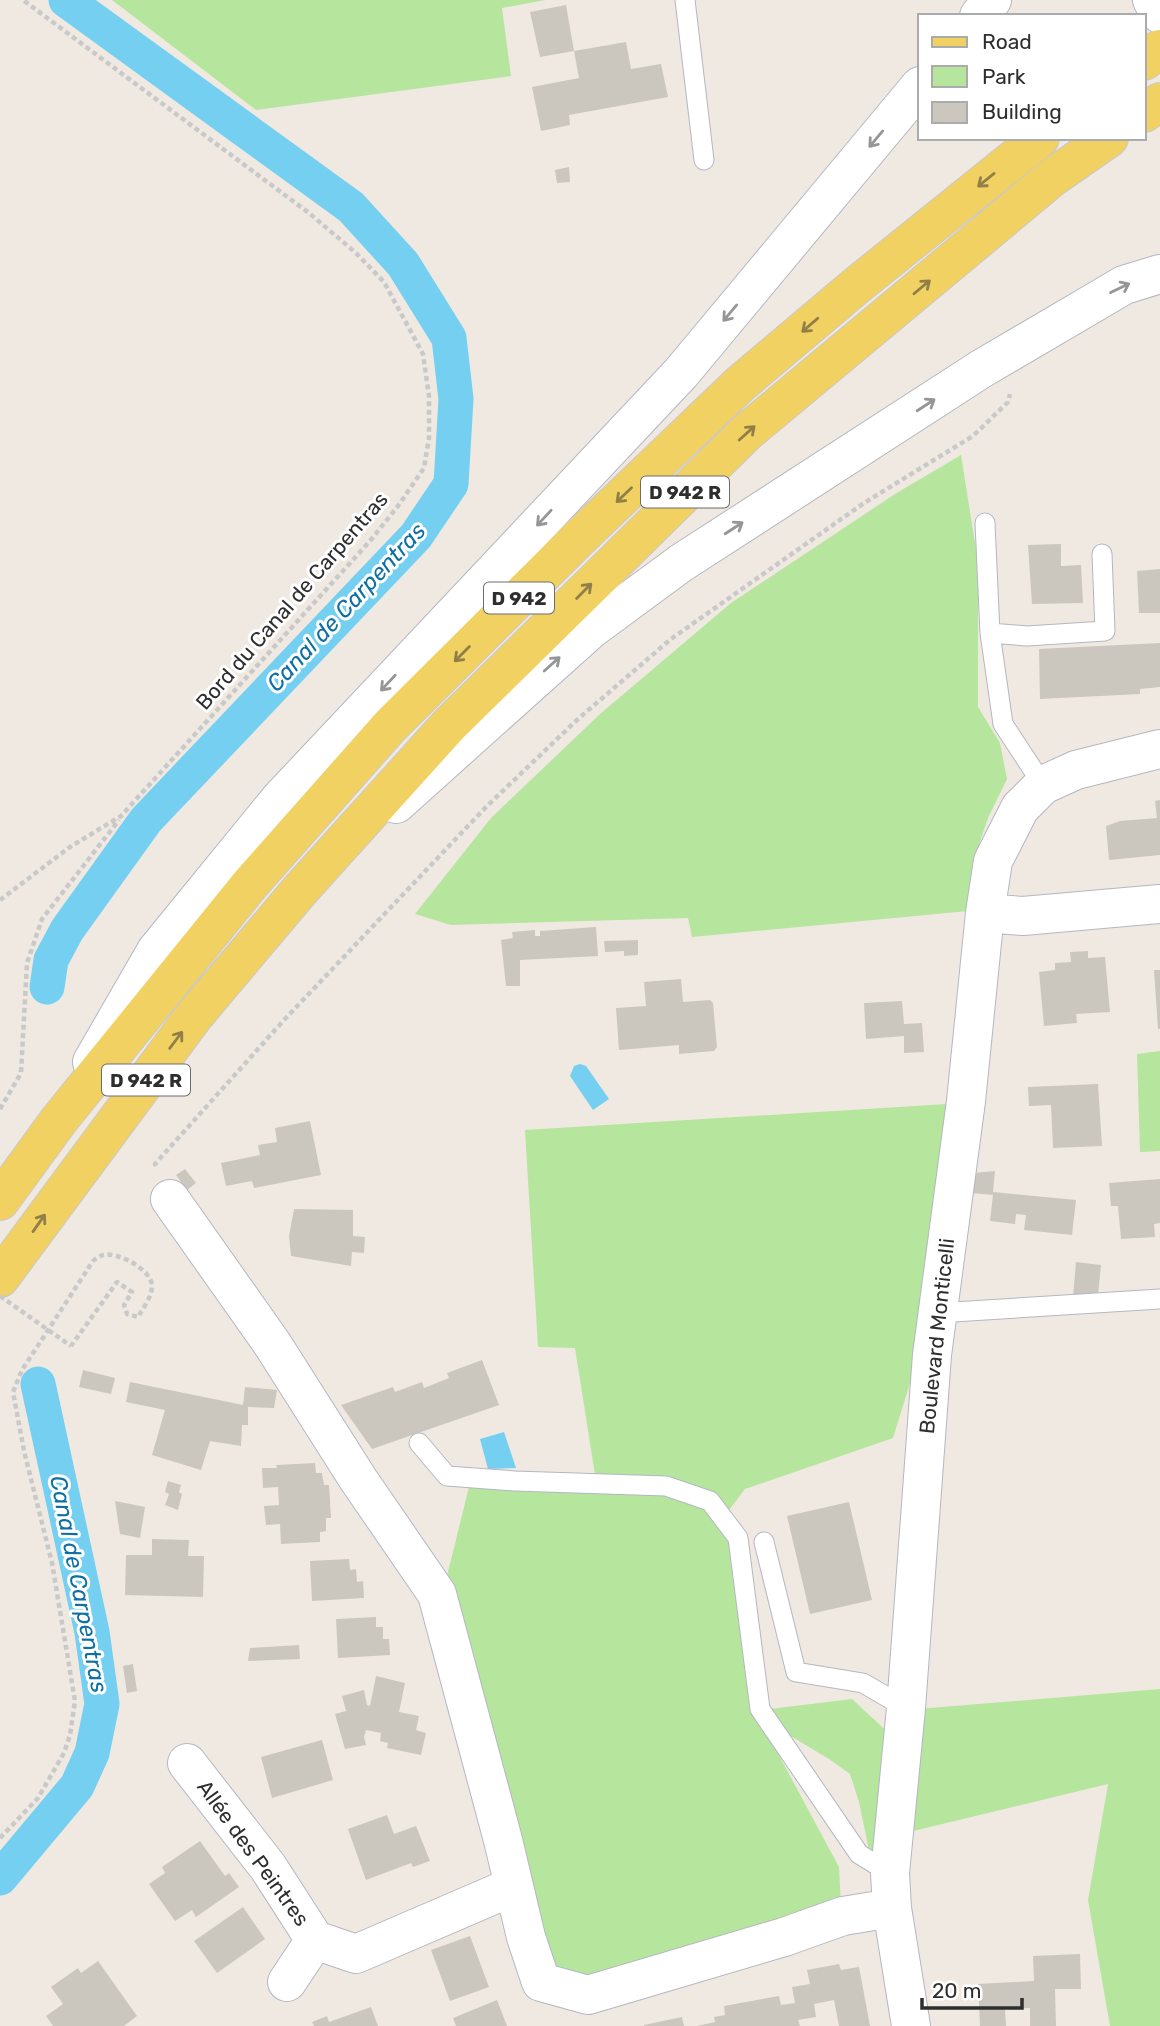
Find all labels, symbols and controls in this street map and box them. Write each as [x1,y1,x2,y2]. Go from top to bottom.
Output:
legend [918,14,1146,140]
text: Road [982,29,1032,54]
text: Park [982,64,1026,89]
text: Building [982,99,1062,124]
one-way arrow [869,129,884,147]
one-way arrow [977,173,995,188]
one-way arrow [912,279,930,295]
one-way arrow [1110,280,1130,294]
one-way arrow [723,304,738,322]
one-way arrow [801,317,819,333]
one-way arrow [915,397,935,411]
one-way arrow [738,425,756,441]
road number: D 942 R [641,477,729,508]
one-way arrow [616,486,633,503]
street label: Bord du Canal de Carpentras [191,487,393,715]
one-way arrow [536,509,553,526]
water label: Canal de Carpentras [261,517,431,697]
one-way arrow [724,521,744,535]
road number: D 942 [484,582,554,614]
one-way arrow [575,583,592,600]
one-way arrow [454,646,471,663]
one-way arrow [543,656,561,672]
one-way arrow [380,674,397,691]
one-way arrow [168,1031,183,1050]
road number: D 942 R [102,1064,190,1096]
one-way arrow [32,1214,47,1233]
street label: Boulevard Monticelli [914,1237,959,1435]
water label: Canal de Carpentras [44,1473,114,1695]
street label: Allée des Peintres [192,1775,315,1931]
scale bar [922,1966,1022,2010]
text: 20 m [932,1978,981,2003]

